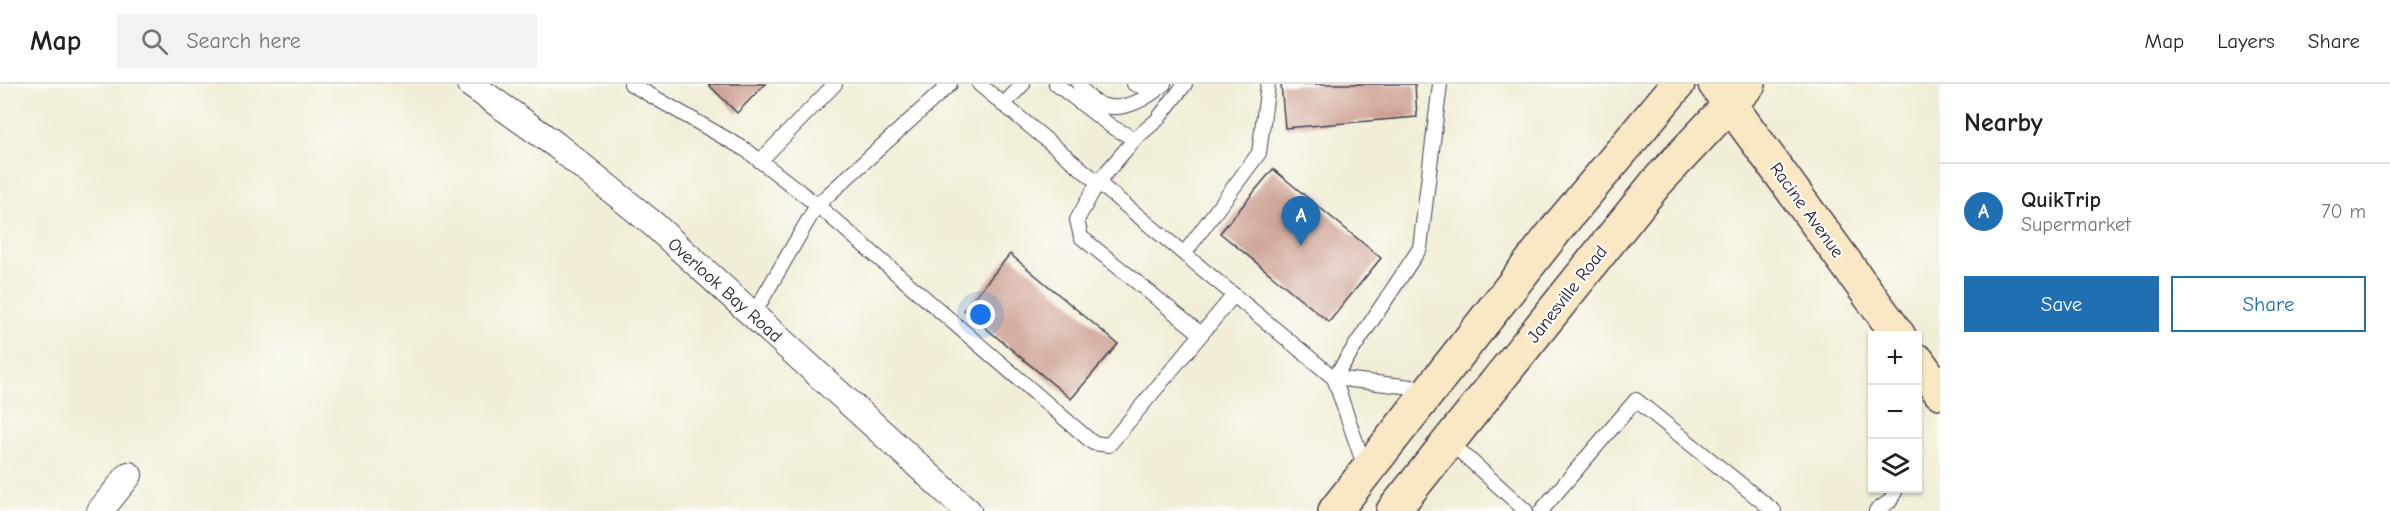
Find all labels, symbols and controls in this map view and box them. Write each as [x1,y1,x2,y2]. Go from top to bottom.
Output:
search box [117,14,537,68]
text: Map [30,25,81,57]
icon: search [138,25,171,58]
text: Search here [186,28,301,54]
text: Map [2145,29,2184,53]
text: Layers [2217,29,2275,53]
text: Share [2308,29,2360,53]
text: Nearby [1964,108,2043,138]
street label: Racine Avenue [1765,159,1848,262]
text: QuikTrip [2021,187,2101,213]
pin: A [1282,196,1320,246]
text: A [1978,200,1989,223]
text: 70 m [2321,200,2366,223]
text: Supermarket [2021,213,2131,236]
street label: Overlook Bay Road [663,234,786,347]
street label: Janesville Road [1523,242,1612,347]
button: Save [1964,276,2159,332]
button: Share [2171,276,2366,332]
your location [966,300,995,329]
map controls [1868,331,1922,493]
button: + [1868,331,1922,385]
button: − [1868,385,1922,439]
button: layers [1868,439,1922,493]

